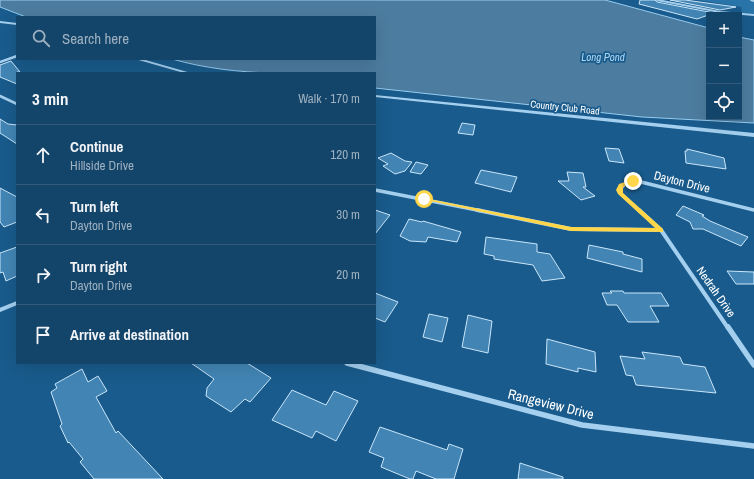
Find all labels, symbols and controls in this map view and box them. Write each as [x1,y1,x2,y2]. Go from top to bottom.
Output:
map controls [706,12,742,120]
button: + [706,12,742,48]
search box [16,16,376,60]
icon: search [30,27,52,49]
text: Search here [62,28,129,49]
button: − [706,48,742,84]
water label: Long Pond [581,50,626,64]
button: locate [706,84,742,120]
text: 3 min [32,87,68,110]
text: Walk · 170 m [298,90,360,107]
street label: Country Club Road [530,97,600,118]
text: Continue [70,136,123,157]
icon: ahead [32,144,54,166]
text: 120 m [330,146,360,163]
text: Hillside Drive [70,157,134,174]
street label: Dayton Drive [652,167,712,197]
route end [624,172,642,190]
route start [415,190,433,208]
text: Turn left [70,196,118,217]
icon: left [32,204,54,226]
text: 30 m [336,206,360,223]
text: Dayton Drive [70,217,132,234]
text: Turn right [70,256,127,277]
street label: Nedrah Drive [693,263,739,321]
icon: right [32,264,54,286]
text: 20 m [336,266,360,283]
text: Dayton Drive [70,277,132,294]
icon: arrive [32,324,54,346]
text: Arrive at destination [70,324,189,345]
street label: Rangeview Drive [506,385,596,423]

